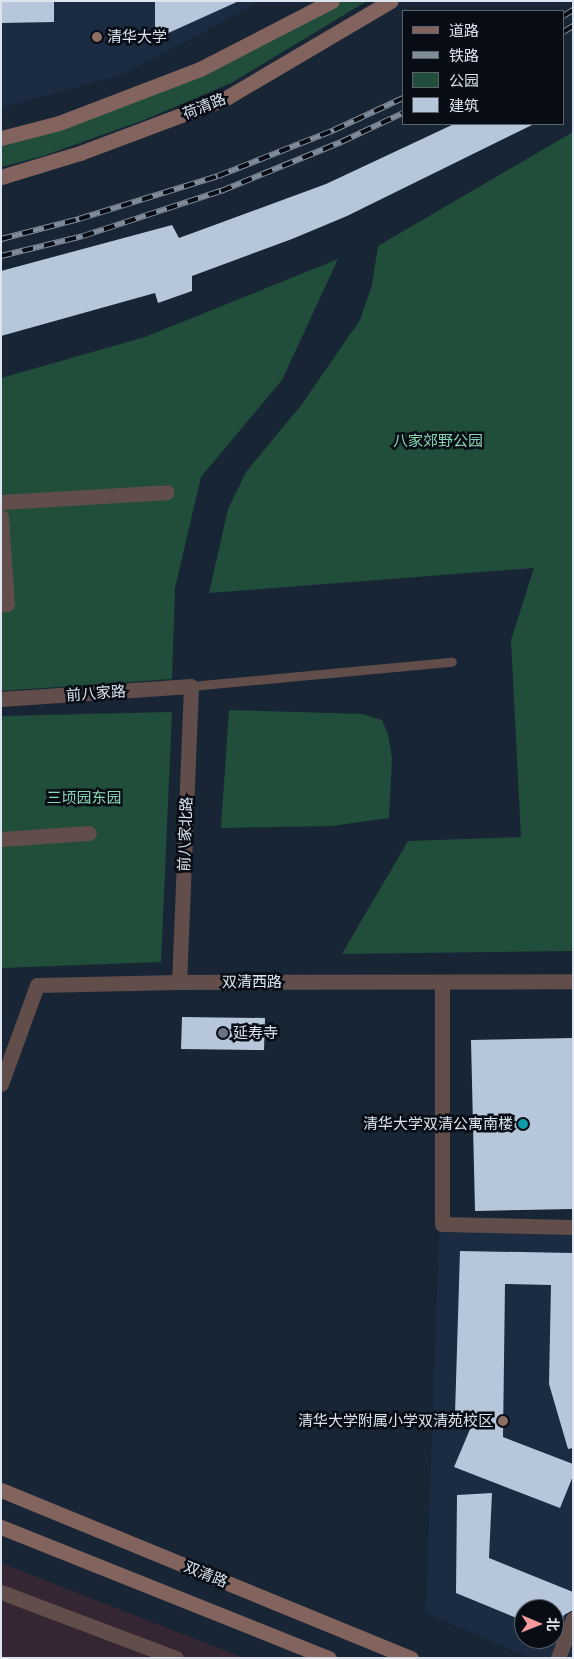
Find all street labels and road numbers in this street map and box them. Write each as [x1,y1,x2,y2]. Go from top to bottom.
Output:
street label: 荷清路 [180,89,228,123]
street label: 前八家路 [65,682,127,704]
street label: 前八家北路 [175,796,195,872]
street label: 双清西路 [222,973,282,991]
street label: 双清路 [182,1557,230,1591]

